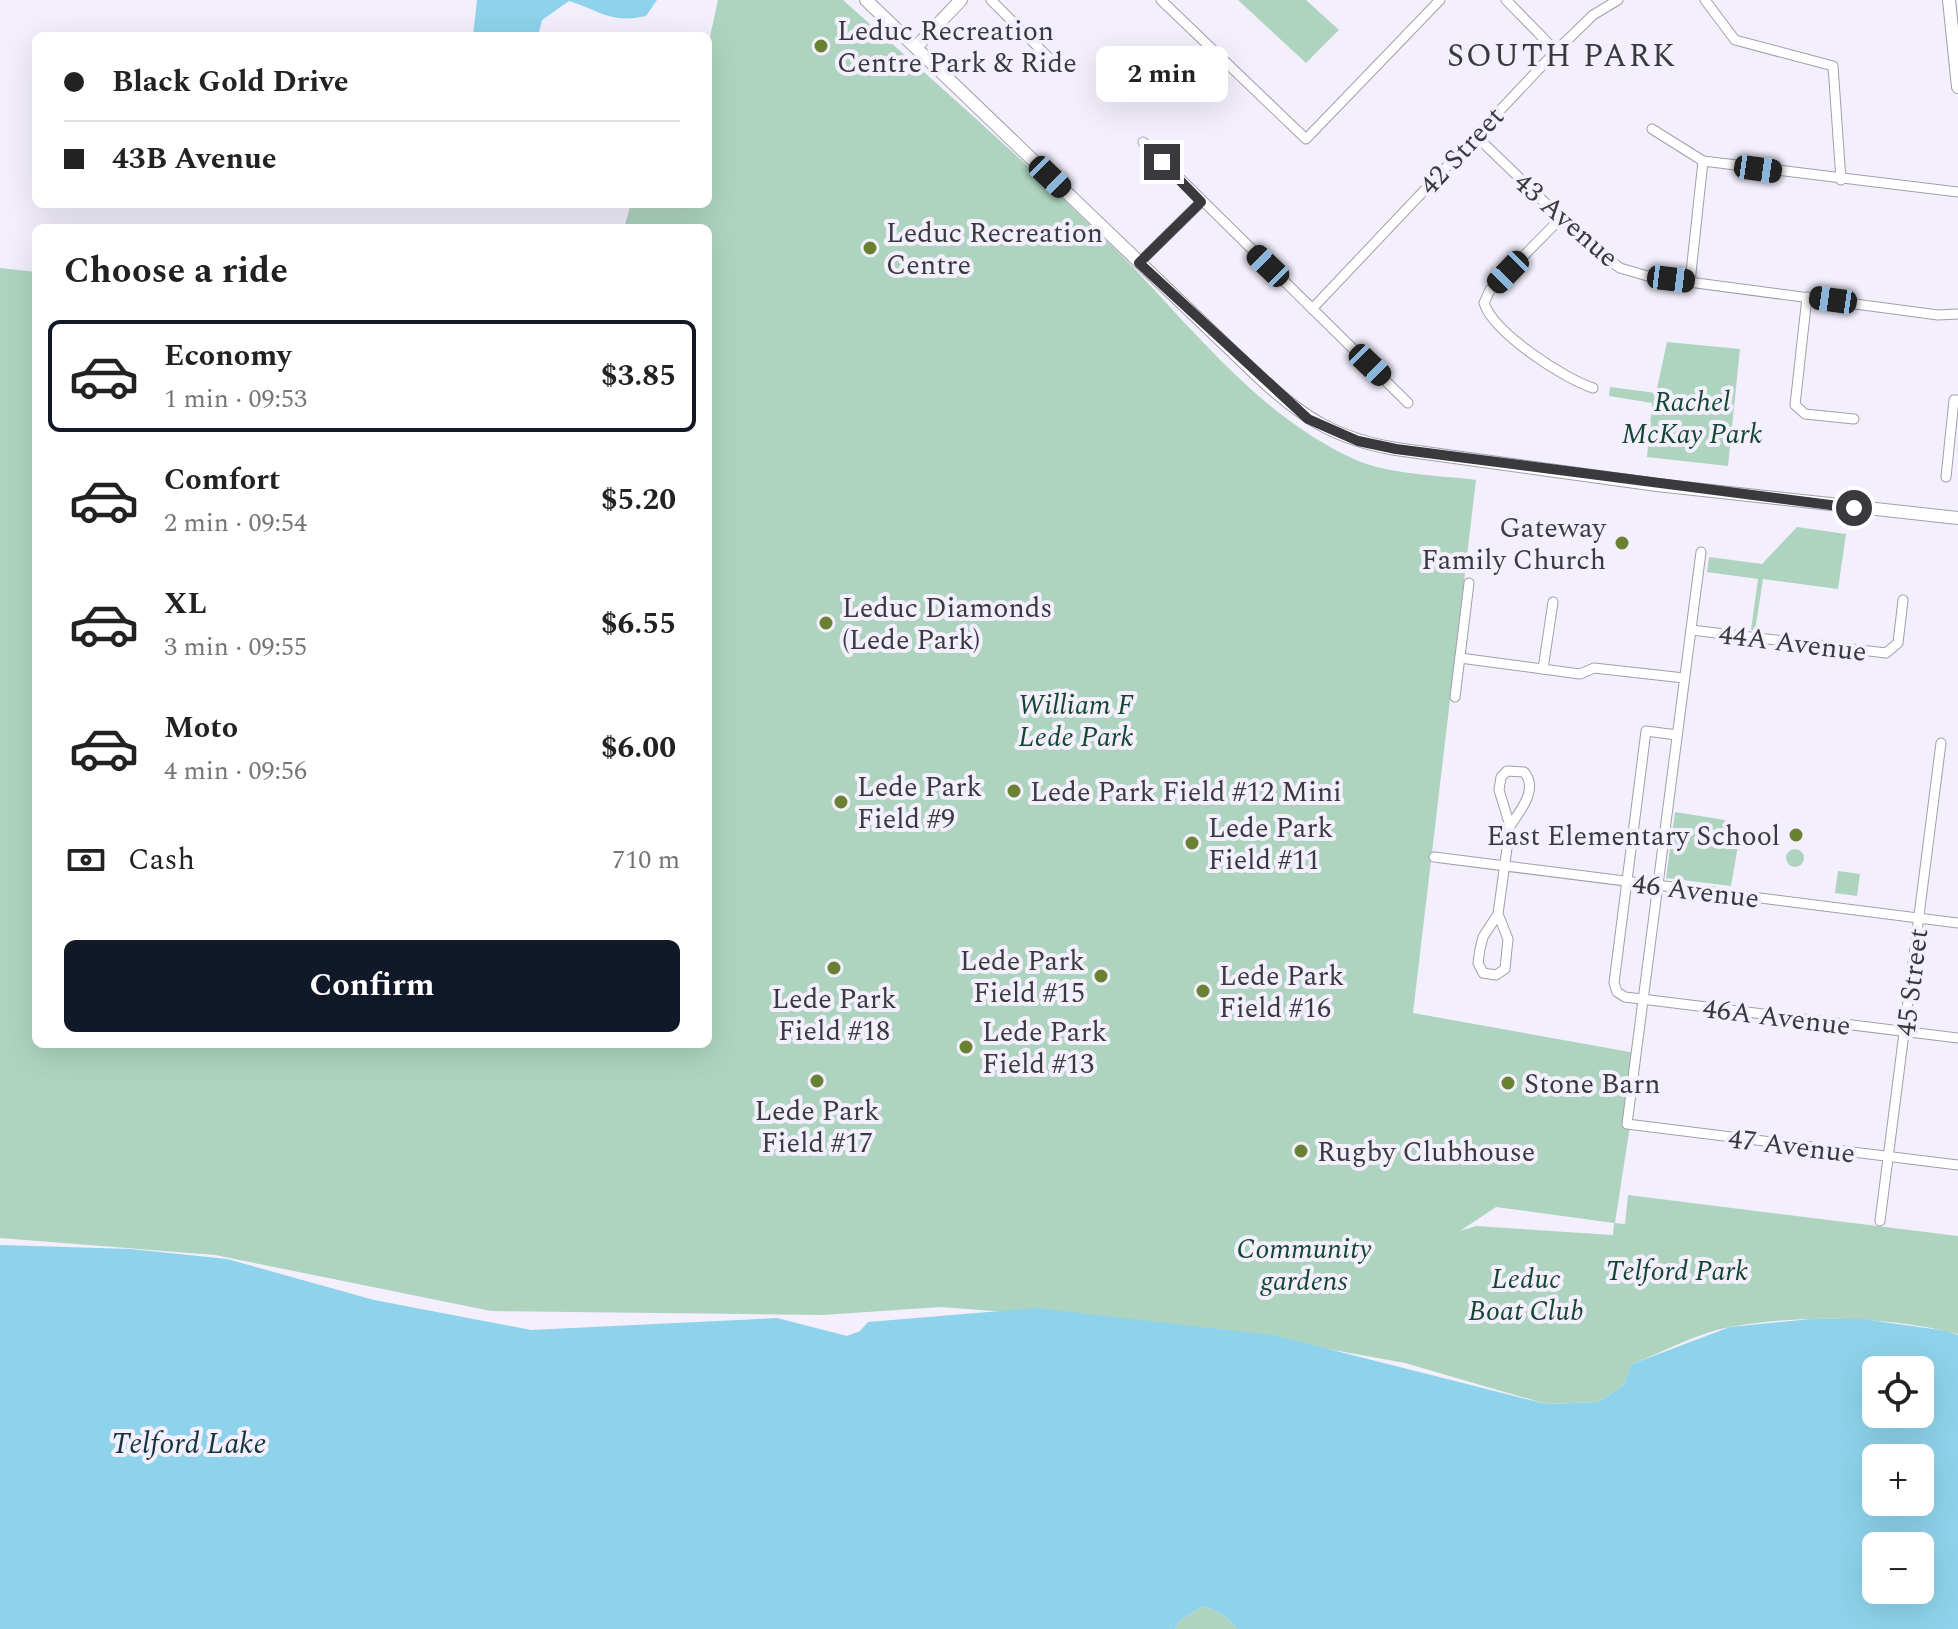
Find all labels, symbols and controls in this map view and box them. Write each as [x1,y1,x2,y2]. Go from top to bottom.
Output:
place label: Leduc Recreation Centre Park & Ride [837,10,1077,85]
district label: SOUTH PARK [1447,32,1677,81]
marker: Leduc Recreation Centre Park & Ride [812,37,830,55]
callout: 2 min [1096,46,1228,102]
text: 2 min [1127,54,1197,94]
text: Black Gold Drive [112,59,349,105]
street label: 42 Street [1409,97,1515,205]
text: 43B Avenue [112,136,277,182]
route end [1144,144,1180,180]
car [1024,152,1076,202]
car [1733,154,1783,184]
street label: 43 Avenue [1504,162,1628,278]
place label: Leduc Recreation Centre [886,212,1103,287]
marker: Leduc Recreation Centre [861,239,879,257]
car [1242,241,1294,291]
text: Choose a ride [64,244,288,299]
car [1483,246,1533,298]
car [1646,264,1696,294]
car [1808,285,1858,315]
text: Economy [164,333,291,379]
icon: car [68,340,140,412]
car [1344,340,1396,390]
text: $3.85 [601,353,676,399]
text: 1 min · 09:53 [164,379,307,419]
park label: Rachel McKay Park [1622,381,1762,456]
text: Comfort [164,457,280,503]
icon: car [68,464,140,536]
text: $5.20 [601,477,676,523]
route start [1836,490,1872,526]
text: 2 min · 09:54 [164,503,307,543]
place label: Gateway Family Church [1421,507,1608,582]
marker: Gateway Family Church [1613,534,1631,552]
text: XL [164,581,207,627]
place label: Leduc Diamonds (Lede Park) [842,587,1052,662]
icon: car [68,588,140,660]
text: $6.55 [601,601,676,647]
street label: 44A Avenue [1717,613,1869,674]
marker: Leduc Diamonds (Lede Park) [817,614,835,632]
text: 3 min · 09:55 [164,627,307,667]
park label: William F Lede Park [1018,684,1134,759]
text: Moto [164,705,238,751]
icon: car [68,712,140,784]
text: $6.00 [601,725,676,771]
text: 4 min · 09:56 [164,751,307,791]
place label: Lede Park Field #9 [857,766,982,841]
place label: Lede Park Field #12 Mini [1030,771,1342,814]
marker: Lede Park Field #12 Mini [1005,782,1023,800]
marker: Lede Park Field #9 [832,793,850,811]
place label: Lede Park Field #11 [1208,807,1333,882]
place label: East Elementary School [1486,815,1780,858]
marker: East Elementary School [1787,826,1805,844]
marker: Lede Park Field #11 [1183,834,1201,852]
text: Cash [128,837,195,883]
icon: cash [64,838,108,882]
text: 710 m [612,840,680,880]
street label: 46 Avenue [1630,862,1762,921]
street label: 45 Street [1885,926,1940,1039]
button: Confirm [64,940,680,1032]
place label: Lede Park Field #15 [960,940,1085,1015]
place label: Lede Park Field #16 [1219,955,1344,1030]
marker: Lede Park Field #18 [825,959,843,977]
marker: Lede Park Field #15 [1092,967,1110,985]
place label: Lede Park Field #18 [771,978,897,1053]
marker: Lede Park Field #16 [1194,982,1212,1000]
street label: 46A Avenue [1701,987,1853,1048]
place label: Lede Park Field #13 [982,1011,1107,1086]
marker: Lede Park Field #13 [957,1038,975,1056]
place label: Stone Barn [1524,1063,1661,1106]
marker: Lede Park Field #17 [808,1072,826,1090]
marker: Stone Barn [1499,1074,1517,1092]
place label: Lede Park Field #17 [754,1090,880,1165]
street label: 47 Avenue [1726,1117,1858,1176]
place label: Rugby Clubhouse [1317,1131,1535,1174]
marker: Rugby Clubhouse [1292,1142,1310,1160]
park label: Community gardens [1237,1228,1372,1303]
park label: Telford Park [1606,1250,1748,1293]
park label: Leduc Boat Club [1468,1258,1584,1333]
map controls [1862,1356,1934,1604]
button: locate [1862,1356,1934,1428]
water label: Telford Lake [111,1421,267,1467]
button: + [1862,1444,1934,1516]
button: − [1862,1532,1934,1604]

